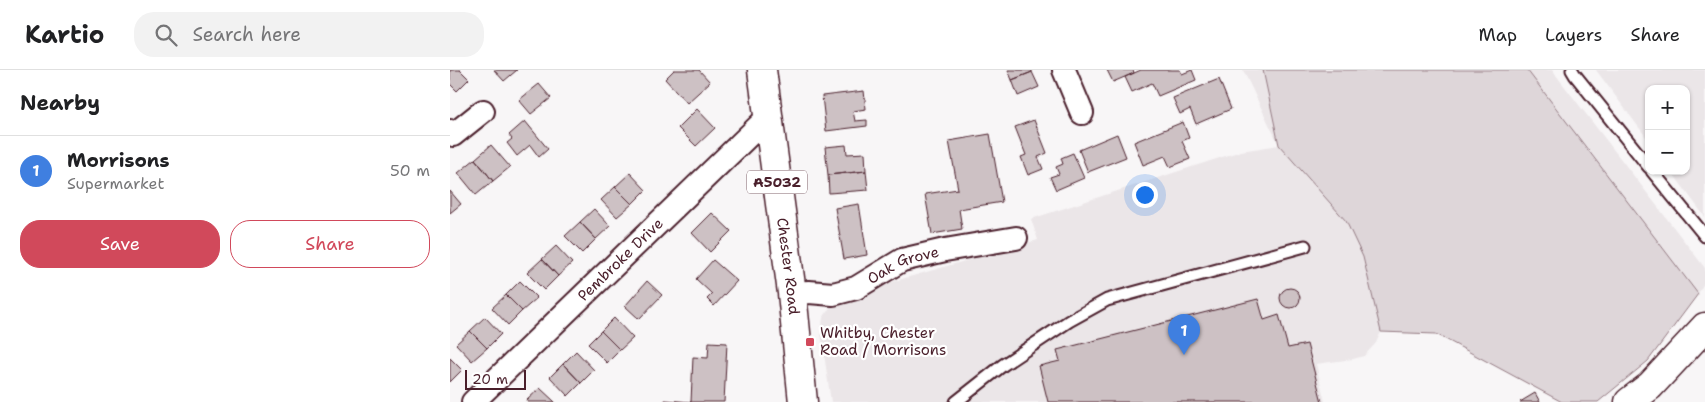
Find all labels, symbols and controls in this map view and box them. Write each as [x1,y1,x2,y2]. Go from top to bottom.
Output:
search box [134,12,484,57]
text: Kartio [25,19,104,51]
icon: search [152,21,180,49]
text: Search here [192,22,301,47]
text: Map [1479,23,1517,47]
text: Layers [1545,23,1602,47]
text: Share [1630,23,1680,47]
map controls [1645,85,1690,175]
button: + [1645,85,1690,130]
text: Nearby [20,89,100,117]
button: − [1645,130,1690,175]
text: Morrisons [67,148,169,173]
text: 1 [32,160,40,181]
text: 50 m [390,160,430,181]
road number: A5032 [747,170,807,194]
text: Supermarket [67,173,164,194]
your location [1132,182,1158,208]
street label: Pembroke Drive [573,213,668,306]
street label: Chester Road [772,216,804,316]
button: Save [20,220,220,268]
button: Share [230,220,430,268]
street label: Oak Grove [863,242,941,289]
pin: 1 [1168,314,1200,355]
place label: Whitby, Chester Road / Morrisons [820,323,946,360]
marker: Whitby, Chester Road / Morrisons [804,336,816,348]
scale bar [465,367,526,390]
text: 20 m [472,370,508,388]

